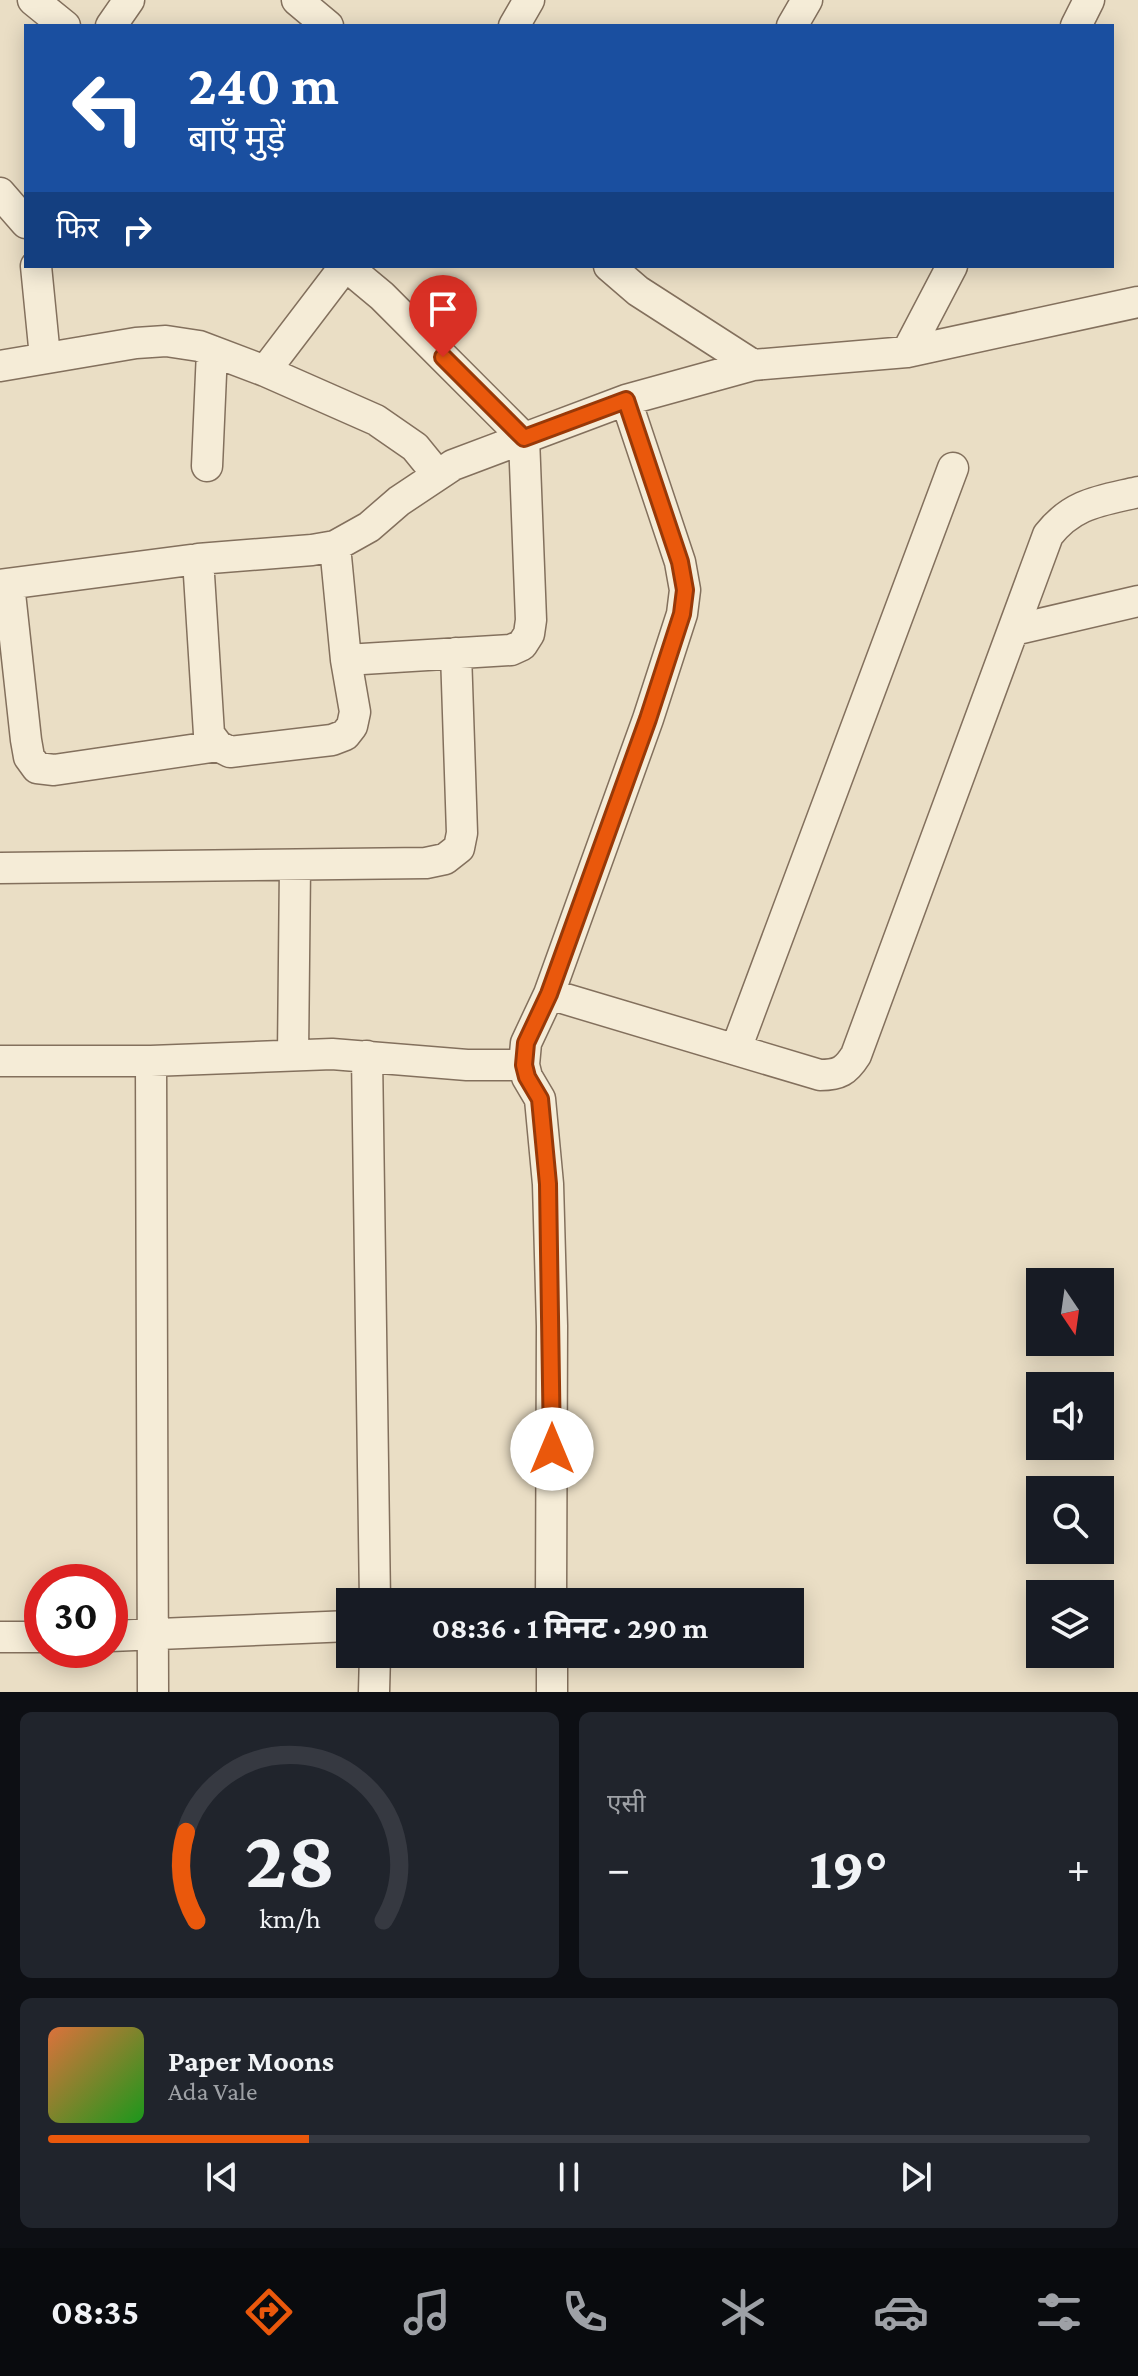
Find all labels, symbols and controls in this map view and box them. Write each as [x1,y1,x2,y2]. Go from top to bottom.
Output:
text: 240 m [188,54,339,116]
icon: left [56,56,160,160]
text: बाएँ मुड़ें [188,119,285,159]
icon: right [115,208,159,252]
text: फिर [56,211,99,244]
pin [409,275,477,357]
icon: arrive [421,287,465,331]
north arrow [1026,1268,1114,1356]
map controls [1026,1268,1114,1668]
button: sound [1026,1372,1114,1460]
position arrow [510,1407,594,1491]
button: search [1026,1476,1114,1564]
speed limit sign: 30 [24,1564,128,1668]
button: layers [1026,1580,1114,1668]
text: 08:36 · 1 मिनट · 290 m [432,1611,708,1644]
text: एसी [607,1789,646,1818]
text: 28 [244,1812,335,1905]
text: 19° [809,1834,888,1901]
text: − [607,1844,630,1892]
text: + [1067,1844,1090,1892]
text: km/h [259,1902,320,1934]
text: Paper Moons [168,2044,334,2077]
text: Ada Vale [168,2077,257,2106]
icon: previous [200,2155,244,2199]
icon: pause [547,2155,591,2199]
icon: next [894,2155,938,2199]
icon: directions [241,2284,297,2340]
icon: music [399,2284,455,2340]
icon: phone [557,2284,613,2340]
icon: climate [715,2284,771,2340]
icon: car [873,2284,929,2340]
icon: filters [1031,2284,1087,2340]
text: 08:35 [51,2292,139,2332]

